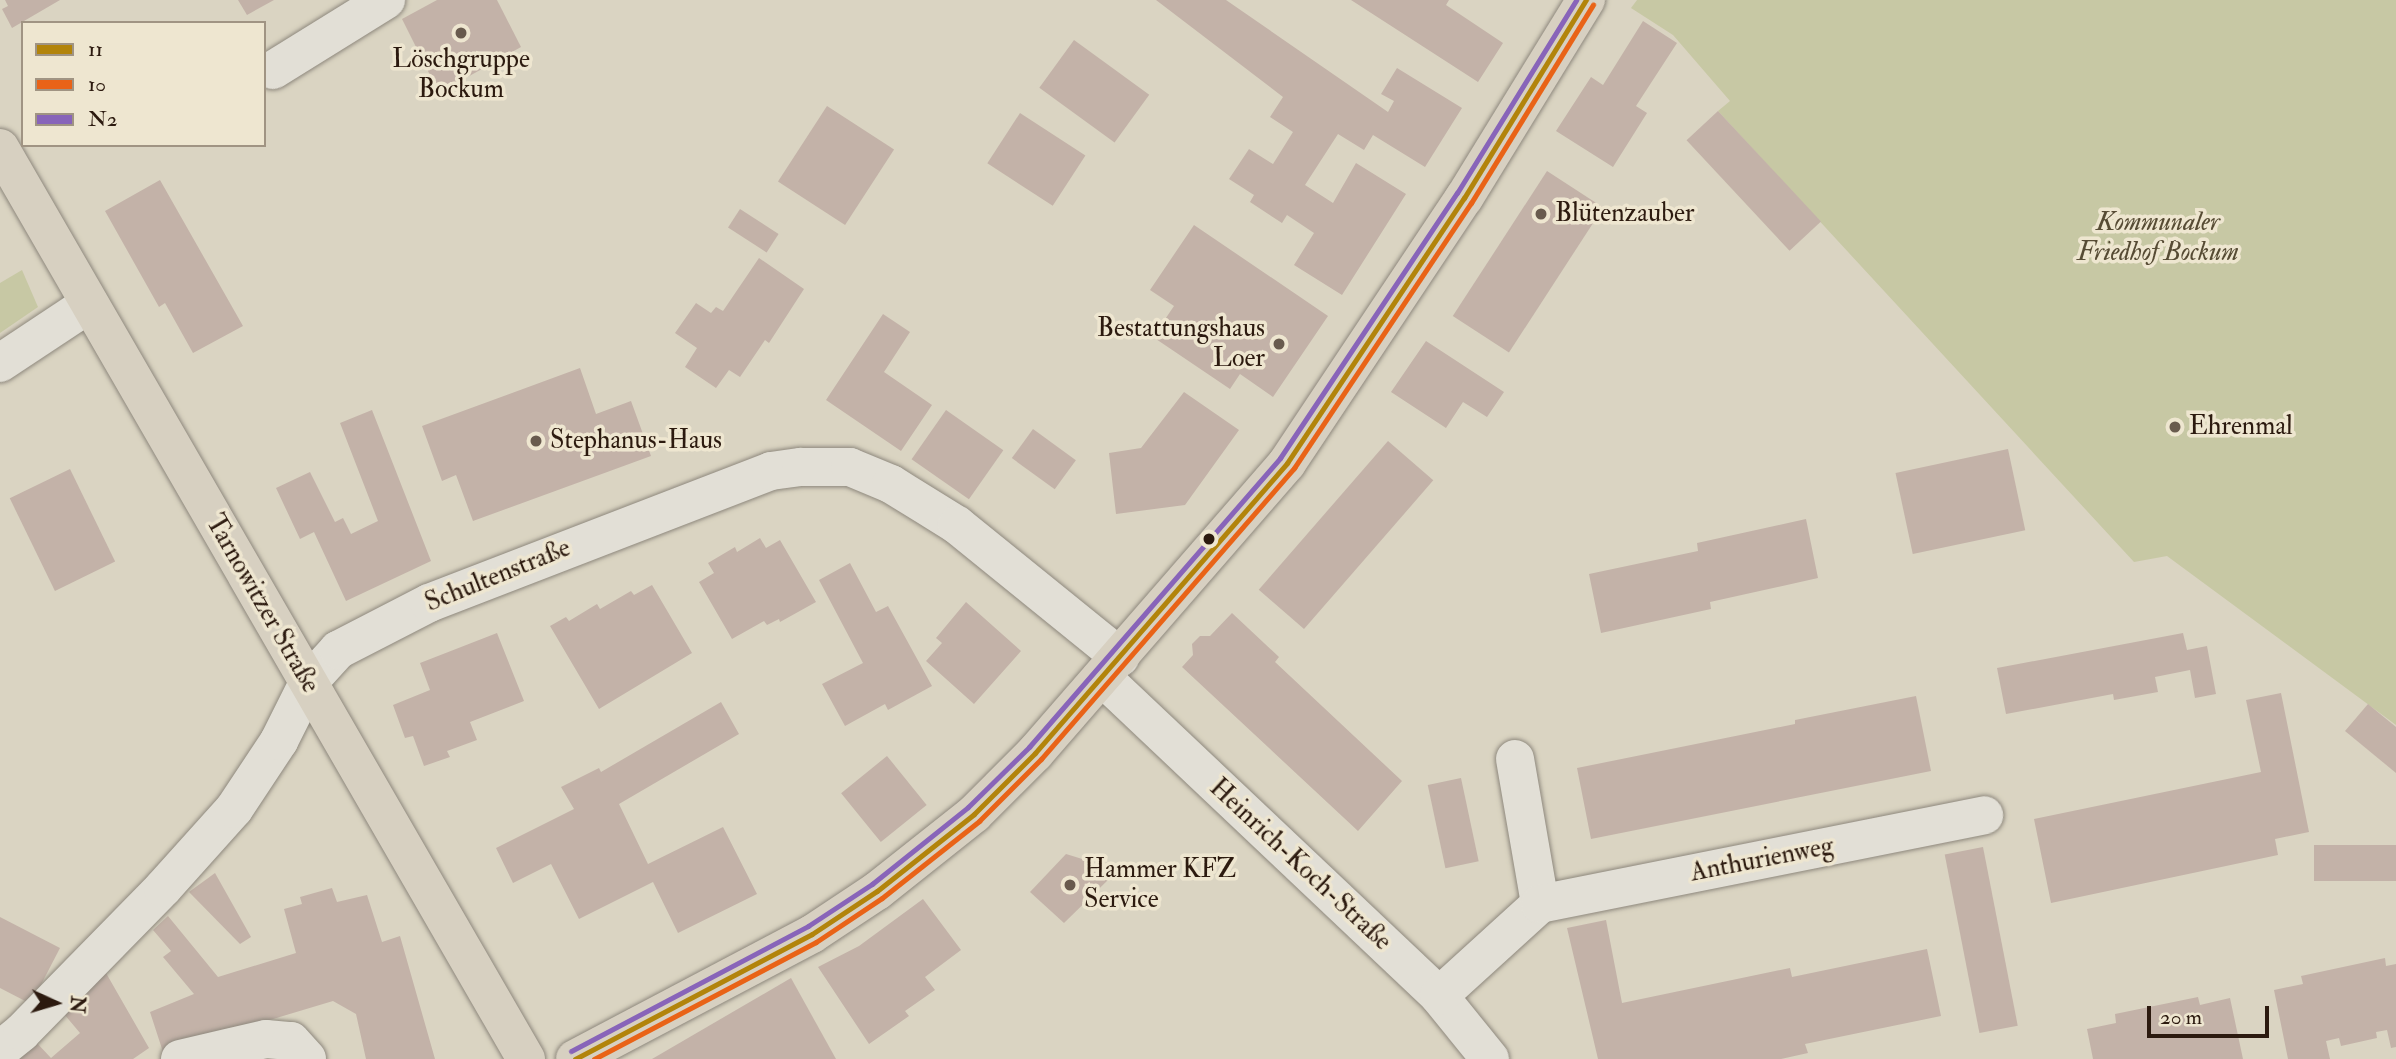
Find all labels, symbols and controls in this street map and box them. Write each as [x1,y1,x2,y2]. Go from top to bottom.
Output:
legend [21,21,266,147]
marker: Löschgruppe Bockum [453,25,469,41]
text: 11 [88,36,103,63]
place label: Löschgruppe Bockum [392,44,530,106]
text: 10 [88,71,106,98]
text: N2 [88,106,117,133]
place label: Blütenzauber [1555,198,1695,230]
marker: Blütenzauber [1533,206,1549,222]
park label: Kommunaler Friedhof Bockum [2077,207,2239,268]
place label: Bestattungshaus Loer [1097,313,1265,374]
marker: Bestattungshaus Loer [1271,336,1287,352]
place label: Ehrenmal [2189,411,2293,443]
marker: Ehrenmal [2167,419,2183,435]
place label: Stephanus-Haus [550,425,722,457]
marker: Stephanus-Haus [528,433,544,449]
street label: Tarnowitzer Straße [198,509,326,699]
unlabelled marker [1202,532,1216,546]
street label: Schultenstraße [421,533,575,619]
street label: Heinrich-Koch-Straße [1203,773,1397,957]
street label: Anthurienweg [1688,831,1836,889]
place label: Hammer KFZ Service [1084,854,1236,916]
marker: Hammer KFZ Service [1062,877,1078,893]
north arrow [21,968,91,1038]
scale bar [2151,992,2274,1036]
text: N [64,995,90,1014]
text: 20 m [2160,1004,2202,1031]

